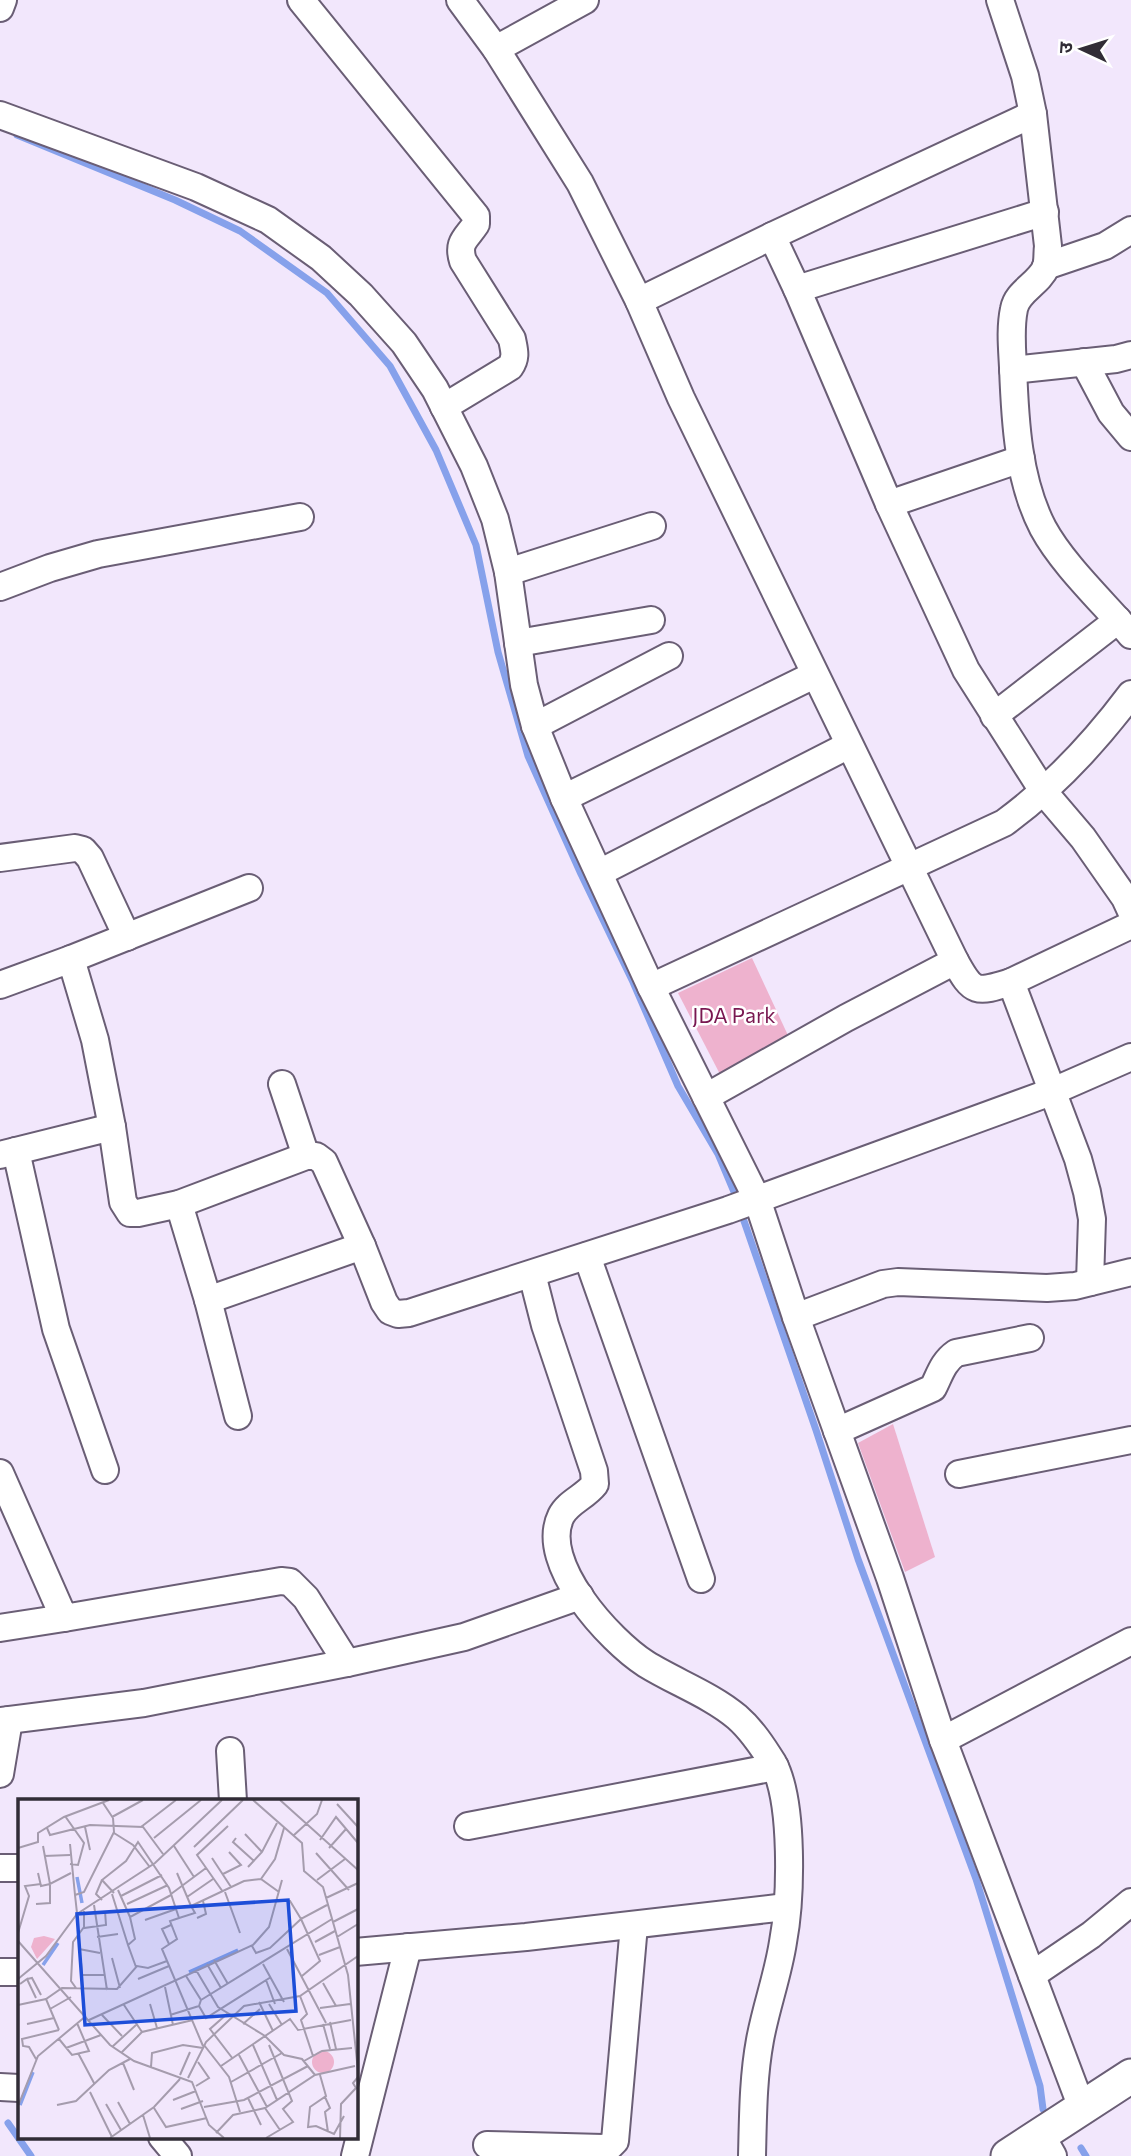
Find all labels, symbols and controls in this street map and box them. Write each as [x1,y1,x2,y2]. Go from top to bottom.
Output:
north arrow [1047,14,1117,84]
text: उ [1053,41,1076,54]
park label: JDA Park [692,1002,776,1027]
inset map [18,1799,357,2138]

